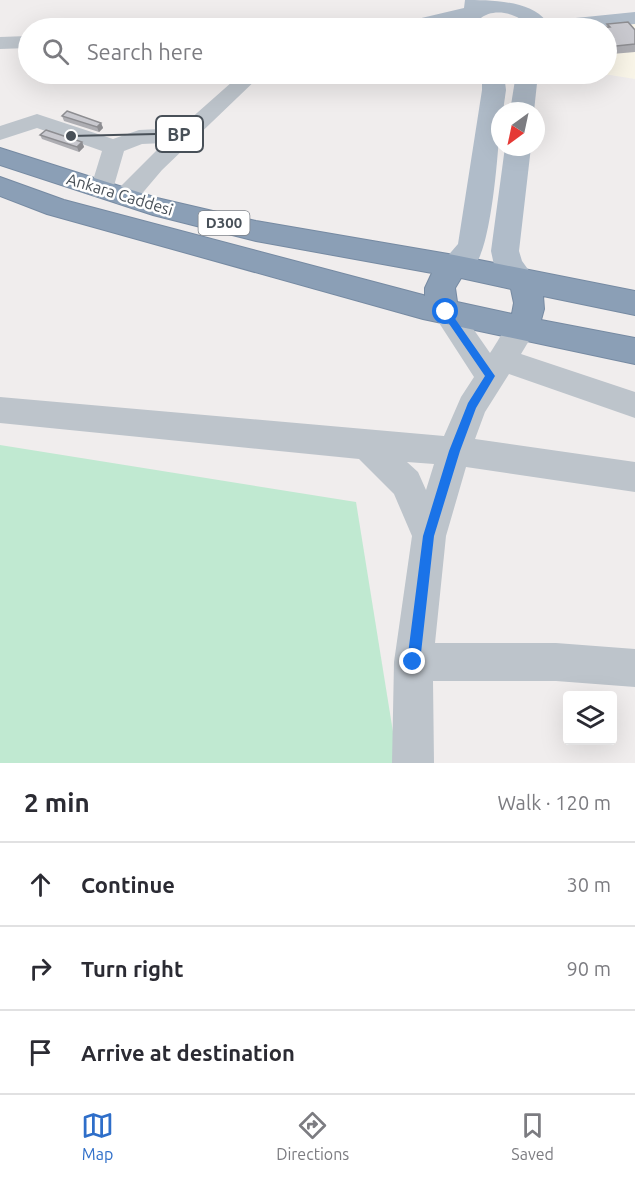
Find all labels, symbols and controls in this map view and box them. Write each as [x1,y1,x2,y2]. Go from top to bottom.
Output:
search box [18,18,617,84]
icon: search [39,35,72,68]
text: Search here [87,39,203,64]
north arrow [491,102,545,156]
callout: BP [156,116,203,152]
text: BP [167,124,191,144]
street label: Ankara Caddesi [65,169,175,219]
road number: D300 [198,211,250,235]
route start [432,298,458,324]
route end [399,648,425,674]
map controls [563,691,617,745]
button: layers [563,691,617,745]
text: 2 min [24,788,90,817]
text: Walk · 120 m [498,791,611,814]
icon: ahead [24,868,57,901]
text: Continue [81,872,175,897]
text: 30 m [567,873,611,896]
icon: right [24,952,57,985]
text: Turn right [81,956,183,981]
text: 90 m [567,957,611,980]
icon: arrive [24,1036,57,1069]
text: Arrive at destination [81,1040,295,1065]
tab: Map [81,1109,114,1163]
tab: Directions [276,1109,349,1163]
tab: Saved [511,1109,554,1163]

